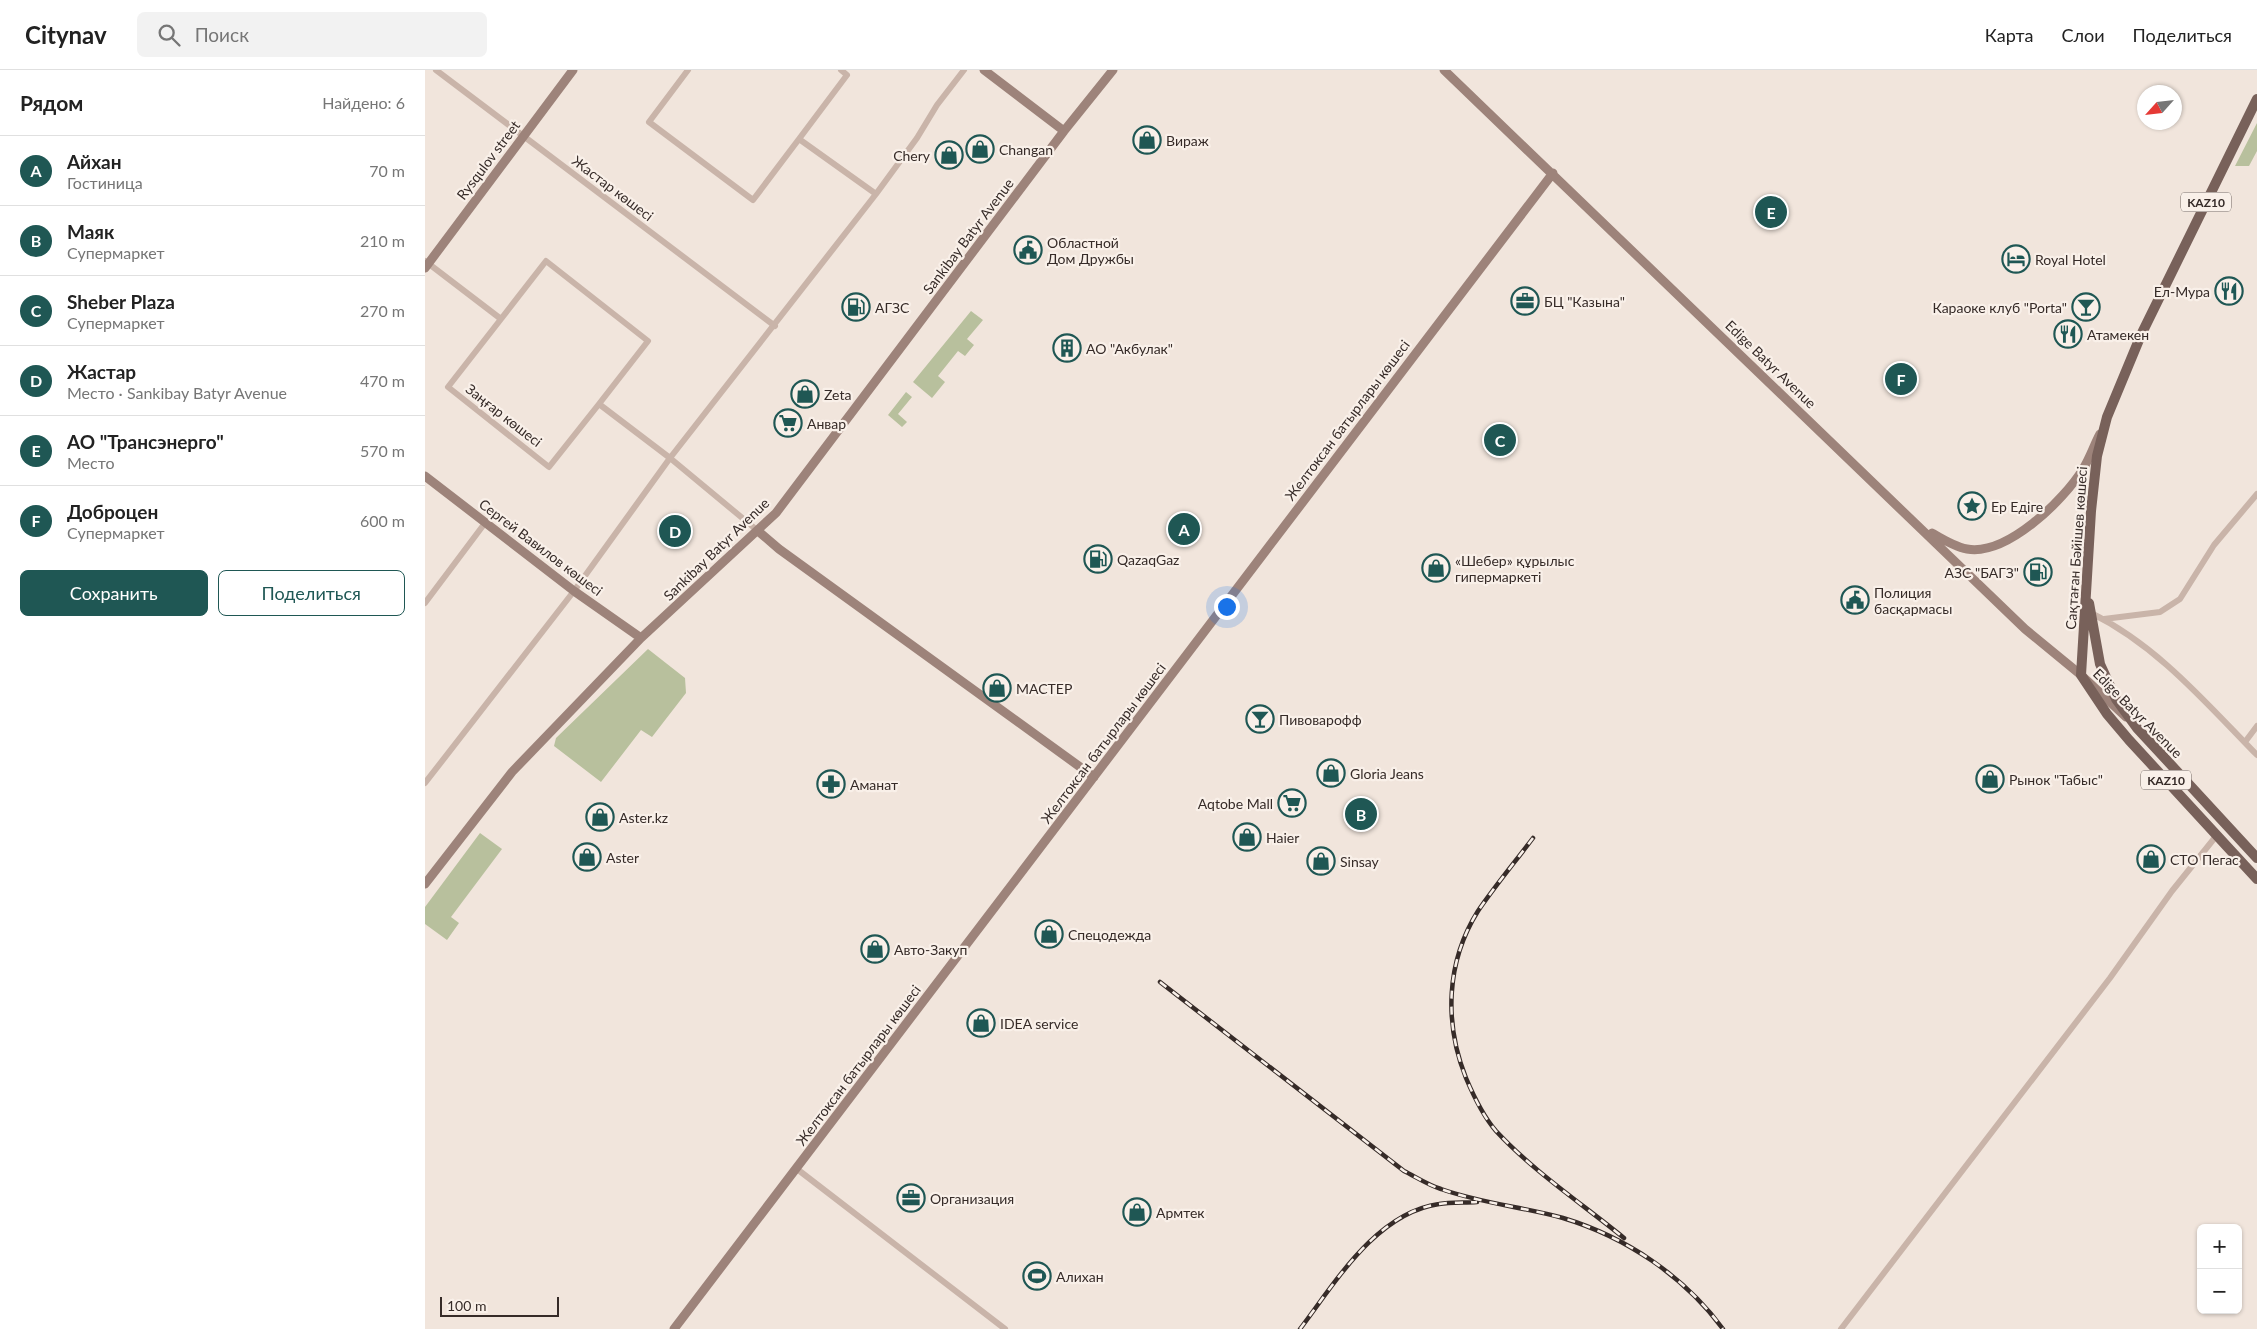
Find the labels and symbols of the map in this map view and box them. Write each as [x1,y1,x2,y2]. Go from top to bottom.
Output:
north arrow [2137,85,2182,130]
street label: Rysqulov street [453,117,523,203]
shop icon: Вираж [1132,125,1162,155]
place label: Вираж [1166,132,1209,149]
shop icon: Changan [965,134,995,164]
shop icon: Chery [934,140,964,170]
place label: Changan [999,141,1053,158]
place label: Chery [893,147,931,164]
street label: Жастар көшесі [569,152,657,224]
street label: Sankibay Batyr Avenue [919,175,1017,297]
road number: KAZ10 [2181,192,2231,212]
pin: E [1755,193,1787,231]
place label: Областной Дом Дружбы [1047,234,1134,267]
public building icon: Областной Дом Дружбы [1013,235,1043,265]
hotel icon: Royal Hotel [2001,244,2031,274]
place label: Royal Hotel [2035,251,2106,268]
restaurant icon: Ел-Мура [2214,276,2244,306]
place label: Ел-Мура [2154,283,2210,300]
office icon: БЦ "Казына" [1510,286,1540,316]
fuel station icon: АГЗС [841,292,871,322]
bar icon: Караоке клуб "Porta" [2071,292,2101,322]
place label: БЦ "Казына" [1544,293,1625,310]
place label: АГЗС [875,299,910,316]
place label: Караоке клуб "Porta" [1932,299,2067,316]
street label: Edige Batyr Avenue [1722,316,1820,412]
restaurant icon: Атамекен [2053,319,2083,349]
place label: Атамекен [2087,326,2149,343]
building icon: АО "Акбулак" [1052,333,1082,363]
street label: Желтоксан батырлары көшесі [1281,336,1413,504]
place label: АО "Акбулак" [1086,340,1173,357]
pin: F [1885,360,1917,398]
shop icon: Zeta [790,379,820,409]
street label: Заңғар көшесі [463,380,545,450]
place label: Zeta [824,386,851,403]
supermarket icon: Анвар [773,408,803,438]
place label: Анвар [807,415,846,432]
pin: C [1484,421,1516,459]
street label: Сақтаған Бәйішев көшесі [2062,466,2090,630]
place icon: Ер Едіге [1957,491,1987,521]
street label: Sankibay Batyr Avenue [660,494,772,604]
street label: Сергей Вавилов көшесі [476,495,606,599]
place label: Ер Едіге [1991,498,2043,515]
pin: A [1168,510,1200,548]
pin: D [659,512,691,550]
fuel station icon: QazaqGaz [1083,544,1113,574]
place label: QazaqGaz [1117,551,1179,568]
place label: «Шебер» құрылыс гипермаркеті [1455,552,1575,585]
shop icon: «Шебер» құрылыс гипермаркеті [1421,553,1451,583]
fuel station icon: АЗС "БАГЗ" [2023,557,2053,587]
place label: АЗС "БАГЗ" [1945,564,2019,581]
place label: Полиция басқармасы [1874,584,1952,617]
public building icon: Полиция басқармасы [1840,585,1870,615]
your location [1214,594,1240,620]
street label: Желтоксан батырлары көшесі [1037,659,1169,827]
street label: Edige Batyr Avenue [2090,665,2186,761]
shop icon: МАСТЕР [982,673,1012,703]
place label: МАСТЕР [1016,680,1072,697]
bar icon: Пивоварофф [1245,704,1275,734]
place label: Пивоварофф [1279,711,1362,728]
shop icon: Gloria Jeans [1316,758,1346,788]
shop icon: Рынок "Табыс" [1975,764,2005,794]
place label: Gloria Jeans [1350,765,1424,782]
pharmacy icon: Аманат [816,769,846,799]
road number: KAZ10 [2141,770,2191,790]
place label: Рынок "Табыс" [2009,771,2103,788]
place label: Аманат [850,776,898,793]
supermarket icon: Aqtobe Mall [1277,788,1307,818]
place label: Aqtobe Mall [1198,795,1273,812]
pin: B [1345,795,1377,833]
shop icon: Aster.kz [585,802,615,832]
place label: Aster.kz [619,809,668,826]
shop icon: Haier [1232,822,1262,852]
place label: Haier [1266,829,1299,846]
shop icon: Aster [572,842,602,872]
shop icon: СТО Пегас [2136,844,2166,874]
shop icon: Sinsay [1306,846,1336,876]
place label: Aster [606,849,639,866]
place label: СТО Пегас [2170,851,2239,868]
place label: Sinsay [1340,853,1380,870]
shop icon: Спецодежда [1034,919,1064,949]
place label: Спецодежда [1068,926,1151,943]
shop icon: Авто-Закуп [860,934,890,964]
place label: Авто-Закуп [894,941,967,958]
street label: Желтоксан батырлары көшесі [792,981,924,1149]
shop icon: IDEA service [966,1008,996,1038]
place label: IDEA service [1000,1015,1078,1032]
office icon: Организация [896,1183,926,1213]
place label: Организация [930,1190,1014,1207]
shop icon: Армтек [1122,1197,1152,1227]
place label: Армтек [1156,1204,1205,1221]
sports icon: Алихан [1022,1261,1052,1291]
place label: Алихан [1056,1268,1104,1285]
scale bar [440,1294,559,1317]

